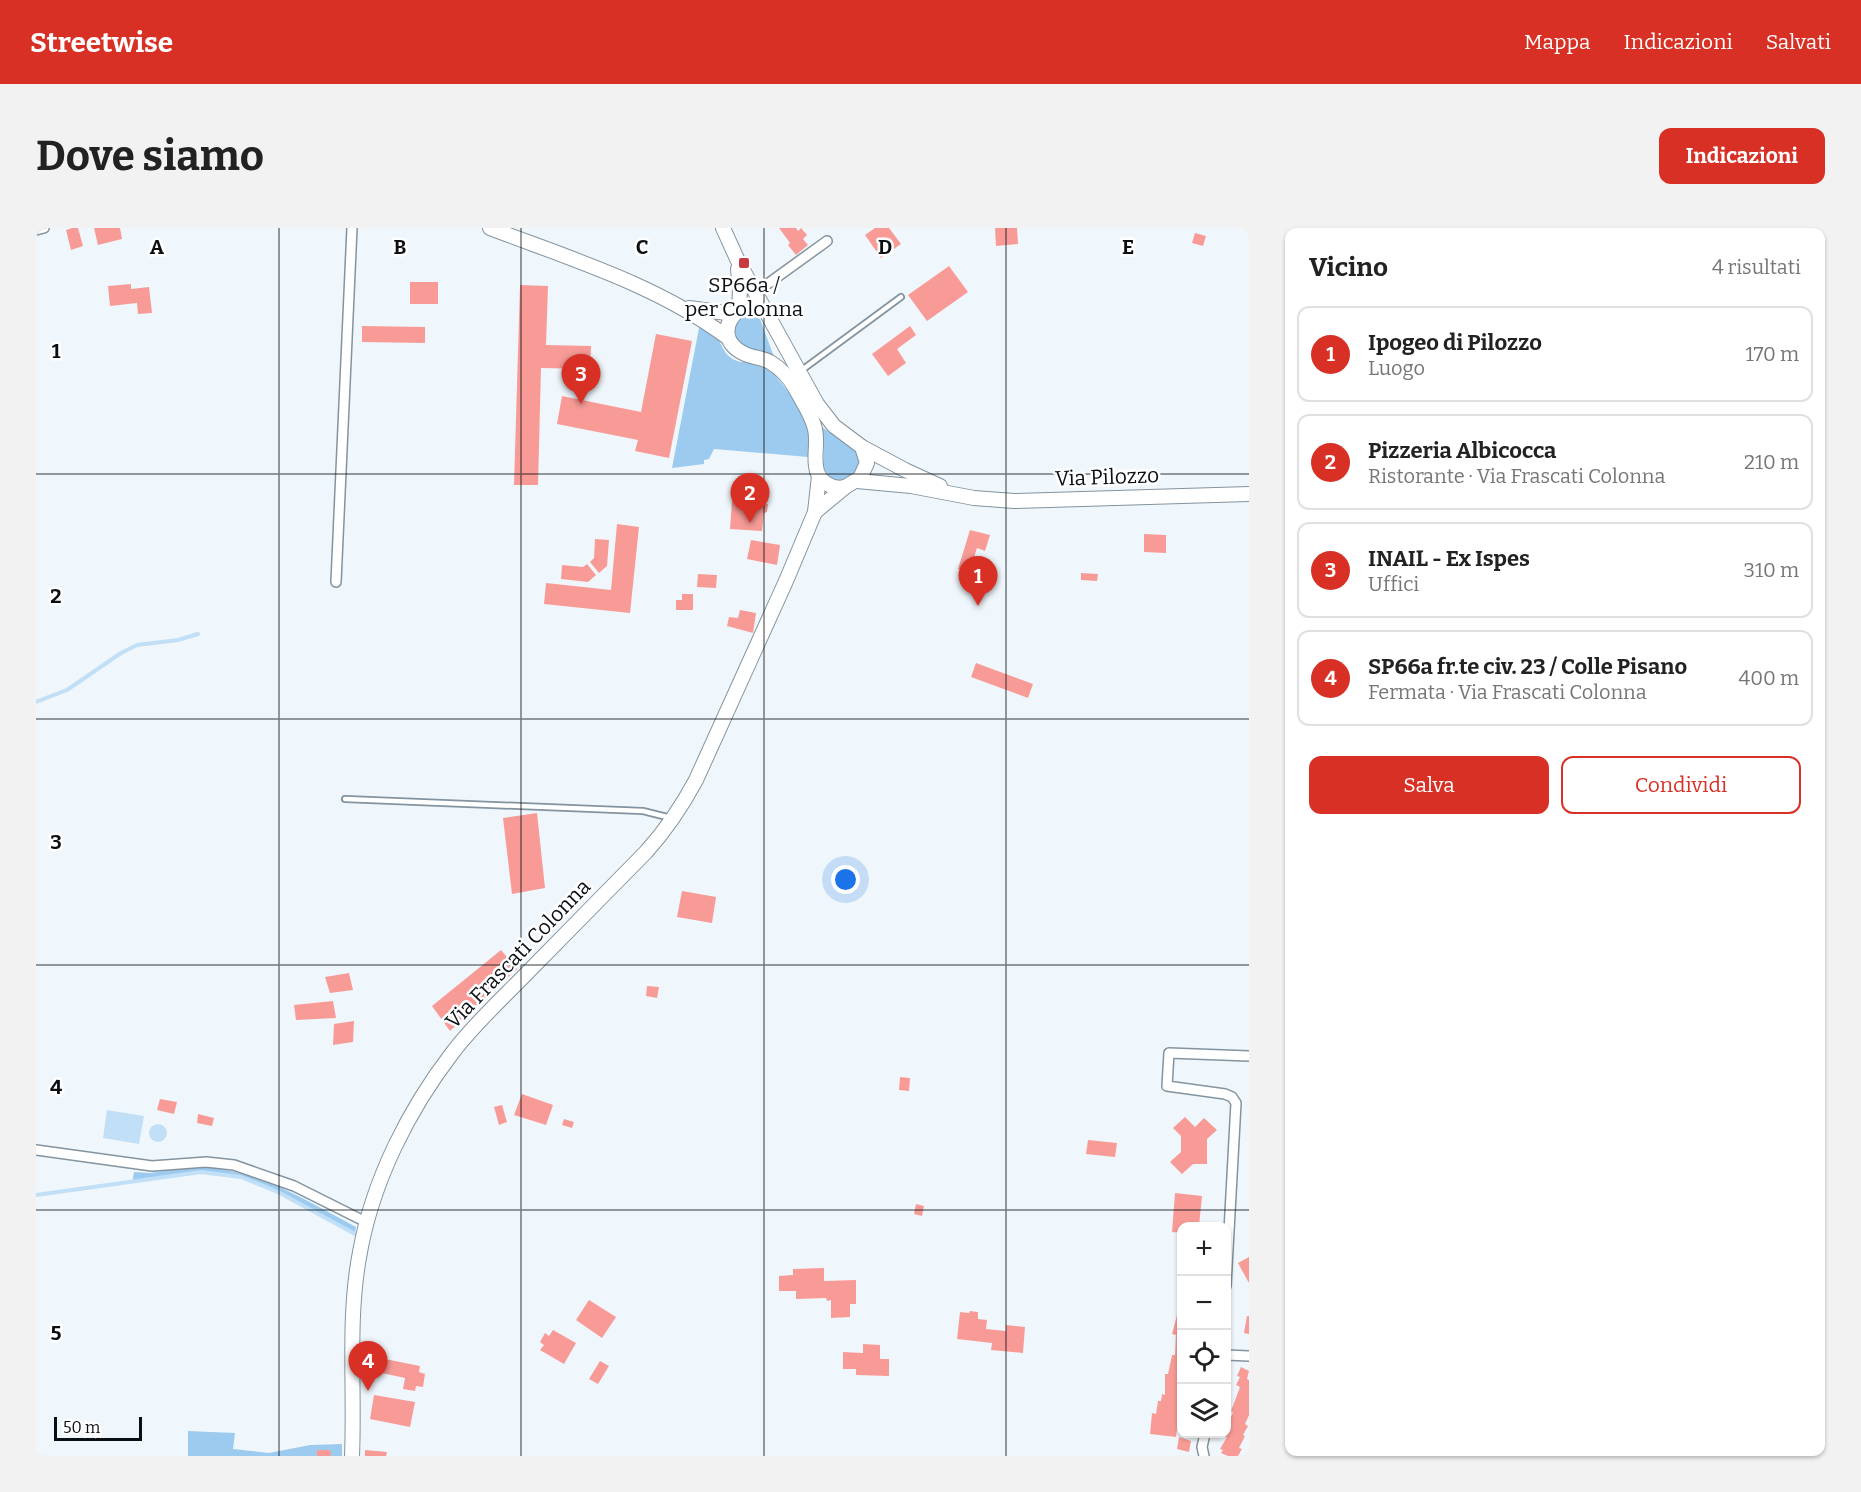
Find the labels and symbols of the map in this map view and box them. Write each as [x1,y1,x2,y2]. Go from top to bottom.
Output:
text: A [150,235,165,259]
text: B [394,235,407,259]
text: C [636,235,648,259]
text: D [878,235,892,259]
text: E [1122,235,1134,259]
marker: SP66a / per Colonna [737,256,751,270]
place label: SP66a / per Colonna [685,272,804,322]
text: 1 [52,339,61,363]
pin: 3 [562,354,600,404]
street label: Via Pilozzo [1054,462,1160,492]
pin: 2 [730,474,770,523]
pin: 1 [958,556,998,606]
text: 2 [50,584,62,608]
text: 3 [50,830,62,854]
your location [831,865,860,894]
street label: Via Frascati Colonna [440,873,596,1034]
text: 4 [50,1075,62,1099]
text: 5 [51,1321,62,1345]
pin: 4 [348,1342,388,1391]
scale bar [54,1414,142,1442]

